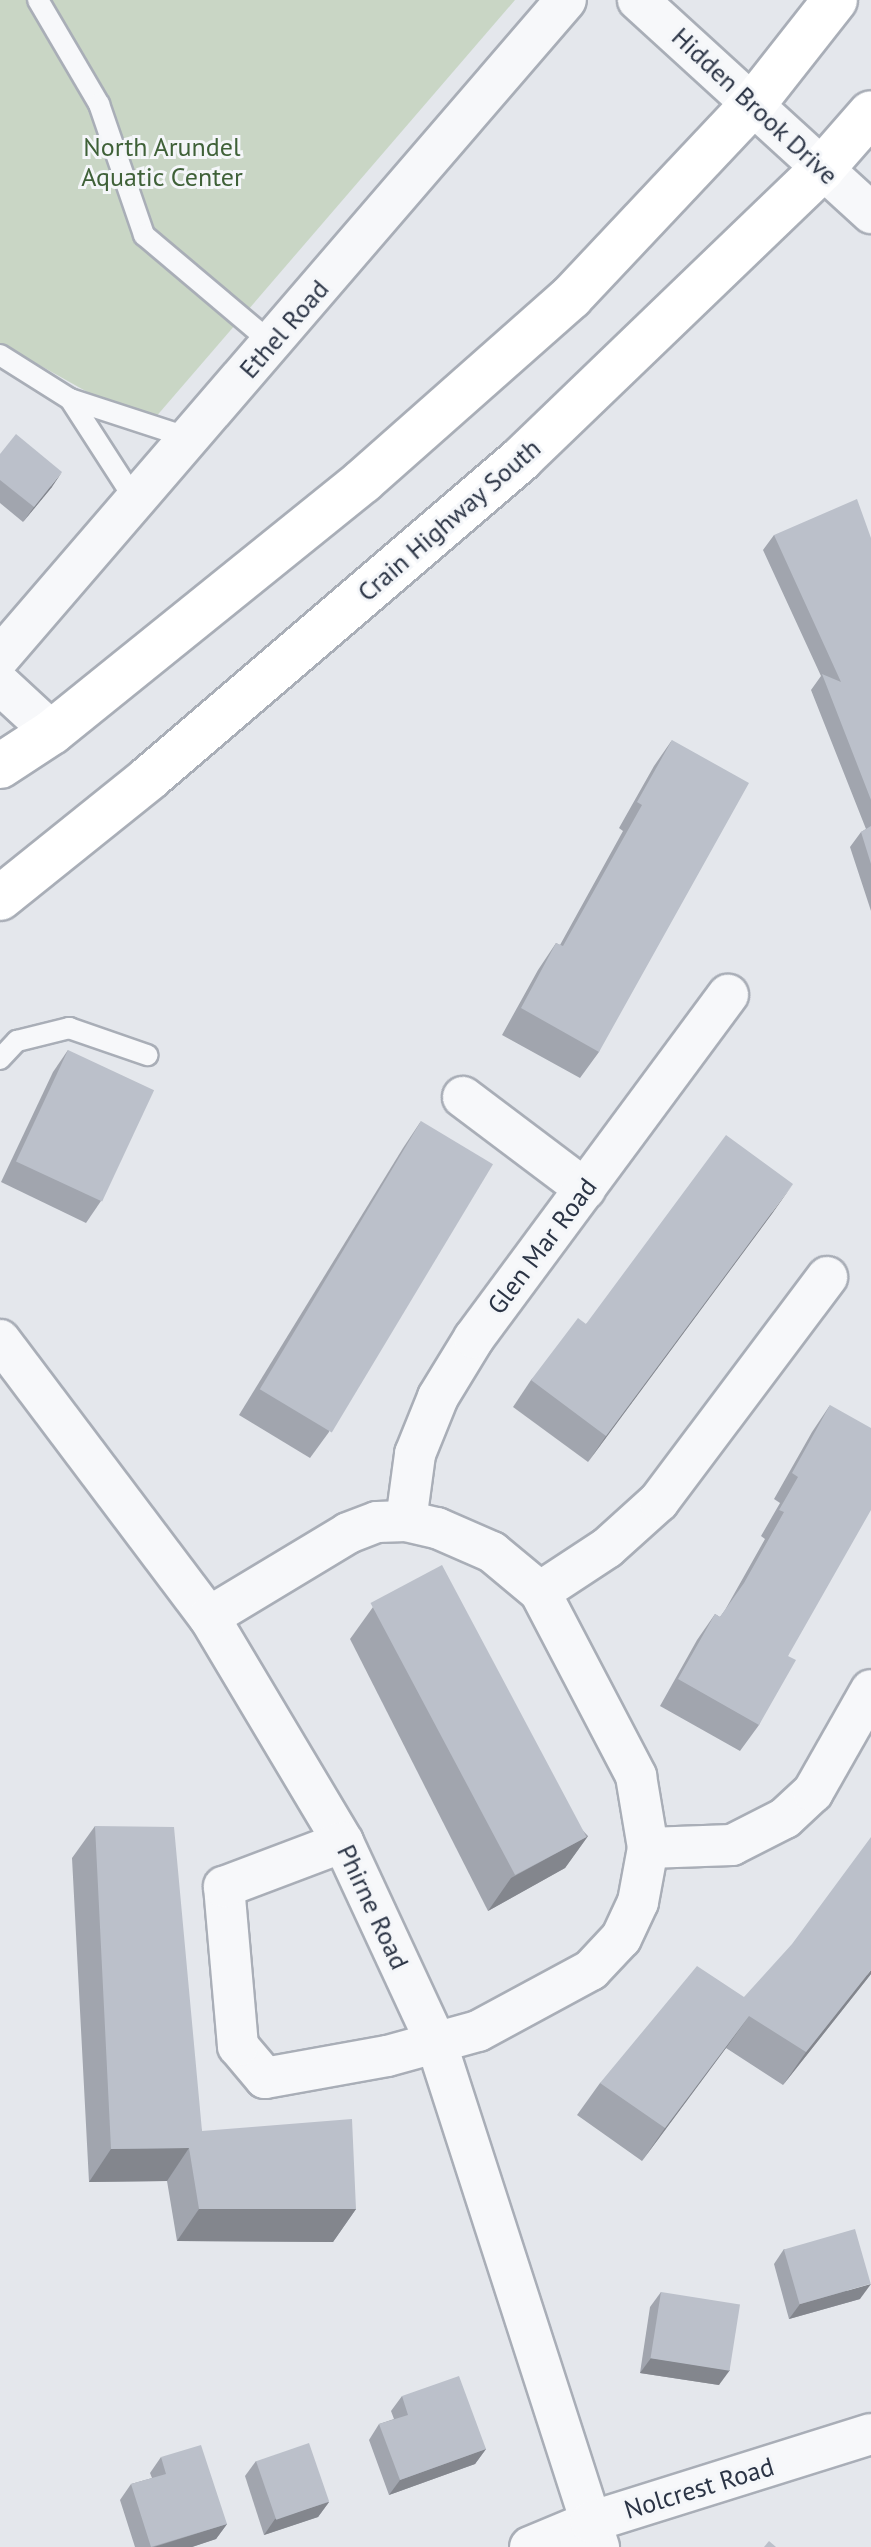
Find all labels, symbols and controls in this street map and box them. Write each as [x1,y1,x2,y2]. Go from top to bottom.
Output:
street label: Hidden Brook Drive [665,21,845,191]
park label: North Arundel Aquatic Center [81,131,243,192]
street label: Ethel Road [233,274,335,384]
street label: Crain Highway South [351,432,547,608]
street label: Glen Mar Road [481,1172,603,1320]
street label: Phirne Road [331,1840,415,1974]
street label: Nolcrest Road [621,2450,777,2526]

